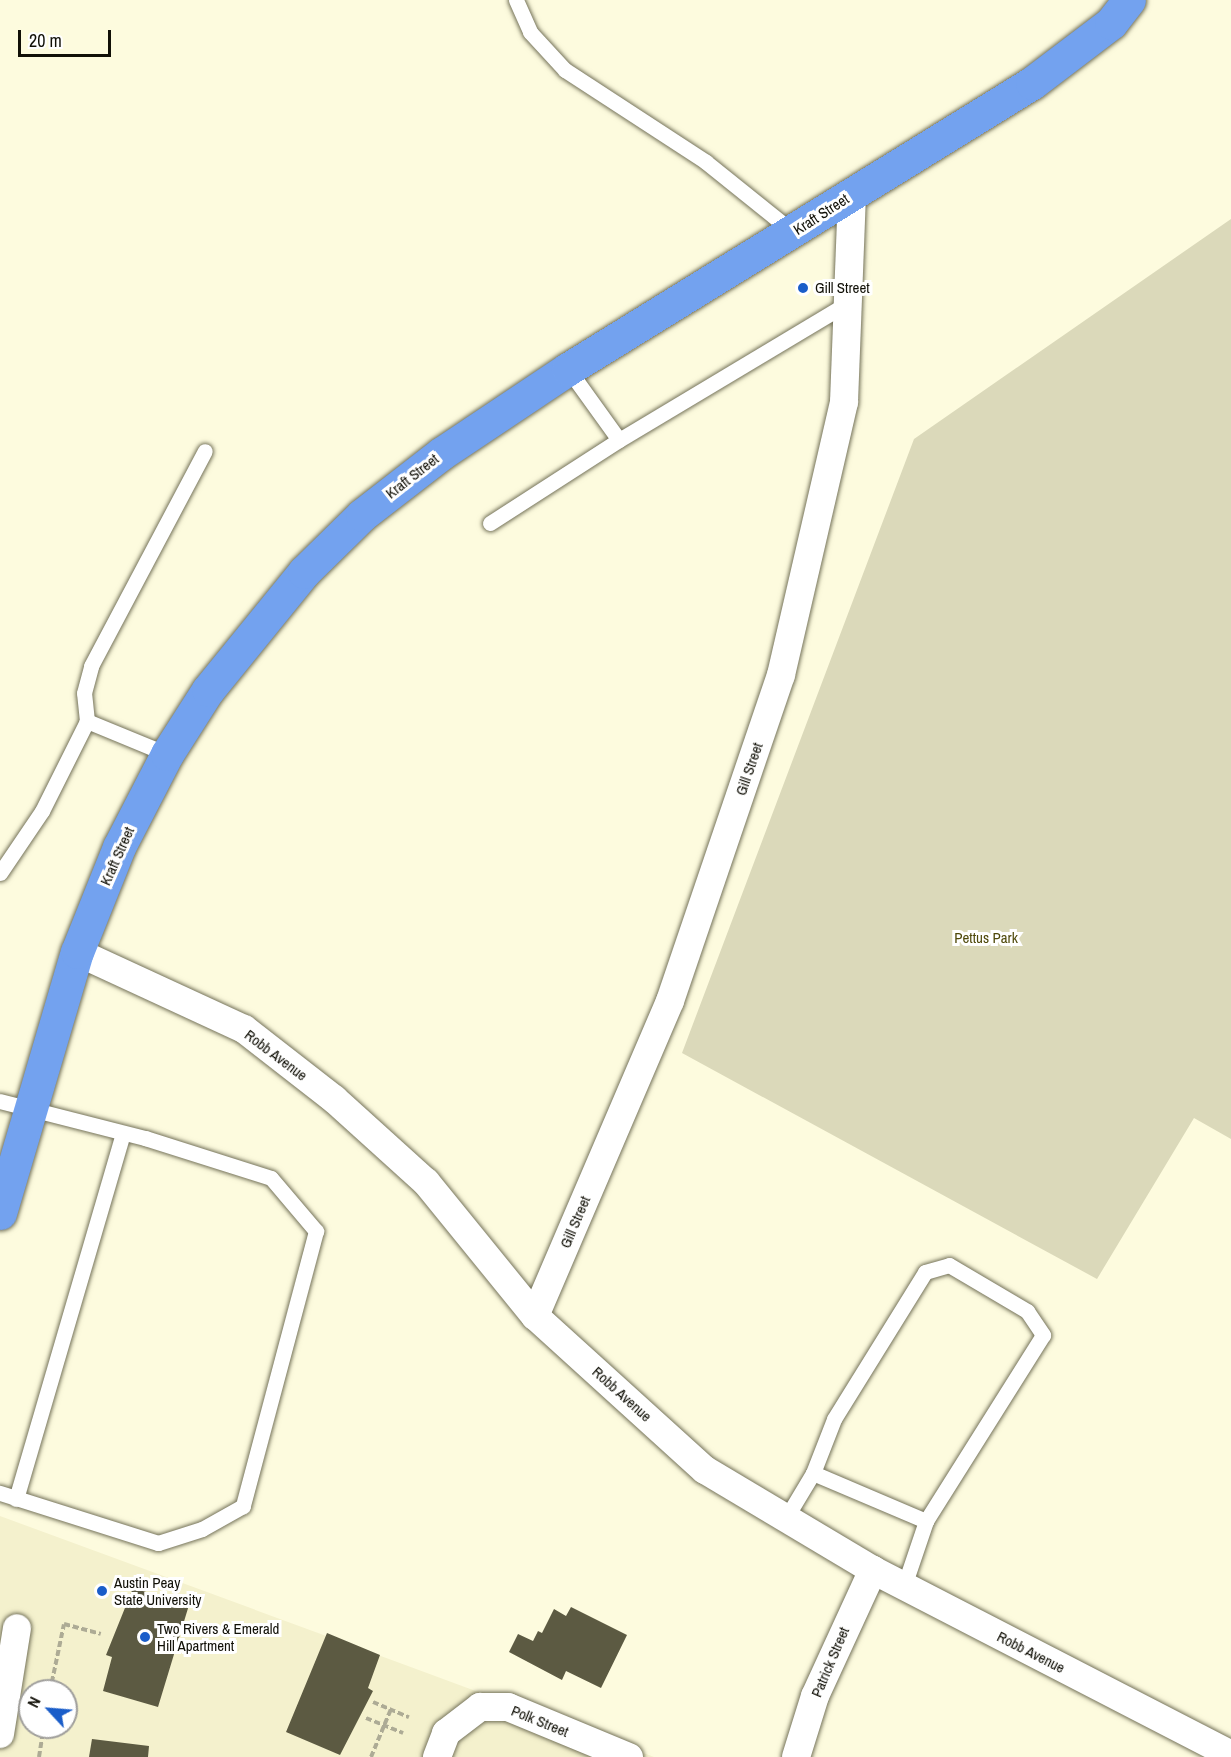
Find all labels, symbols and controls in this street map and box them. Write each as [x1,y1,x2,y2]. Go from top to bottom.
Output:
scale bar [21,18,114,56]
text: 20 m [29,28,62,53]
street label: Kraft Street [790,190,852,238]
place label: Gill Street [815,279,870,297]
marker: Gill Street [796,281,810,295]
street label: Kraft Street [382,450,442,502]
street label: Gill Street [732,740,766,798]
street label: Kraft Street [96,824,138,888]
park label: Pettus Park [954,929,1018,947]
street label: Robb Avenue [241,1025,311,1085]
street label: Gill Street [556,1193,594,1251]
street label: Robb Avenue [588,1362,656,1426]
place label: Austin Peay State University [114,1573,202,1608]
marker: Austin Peay State University [95,1584,109,1598]
place label: Two Rivers & Emerald Hill Apartment [157,1619,279,1654]
street label: Patrick Street [807,1624,853,1700]
street label: Robb Avenue [994,1627,1068,1677]
marker: Two Rivers & Emerald Hill Apartment [138,1630,152,1644]
north arrow [18,1679,78,1739]
text: N [22,1693,46,1711]
street label: Polk Street [509,1701,571,1741]

